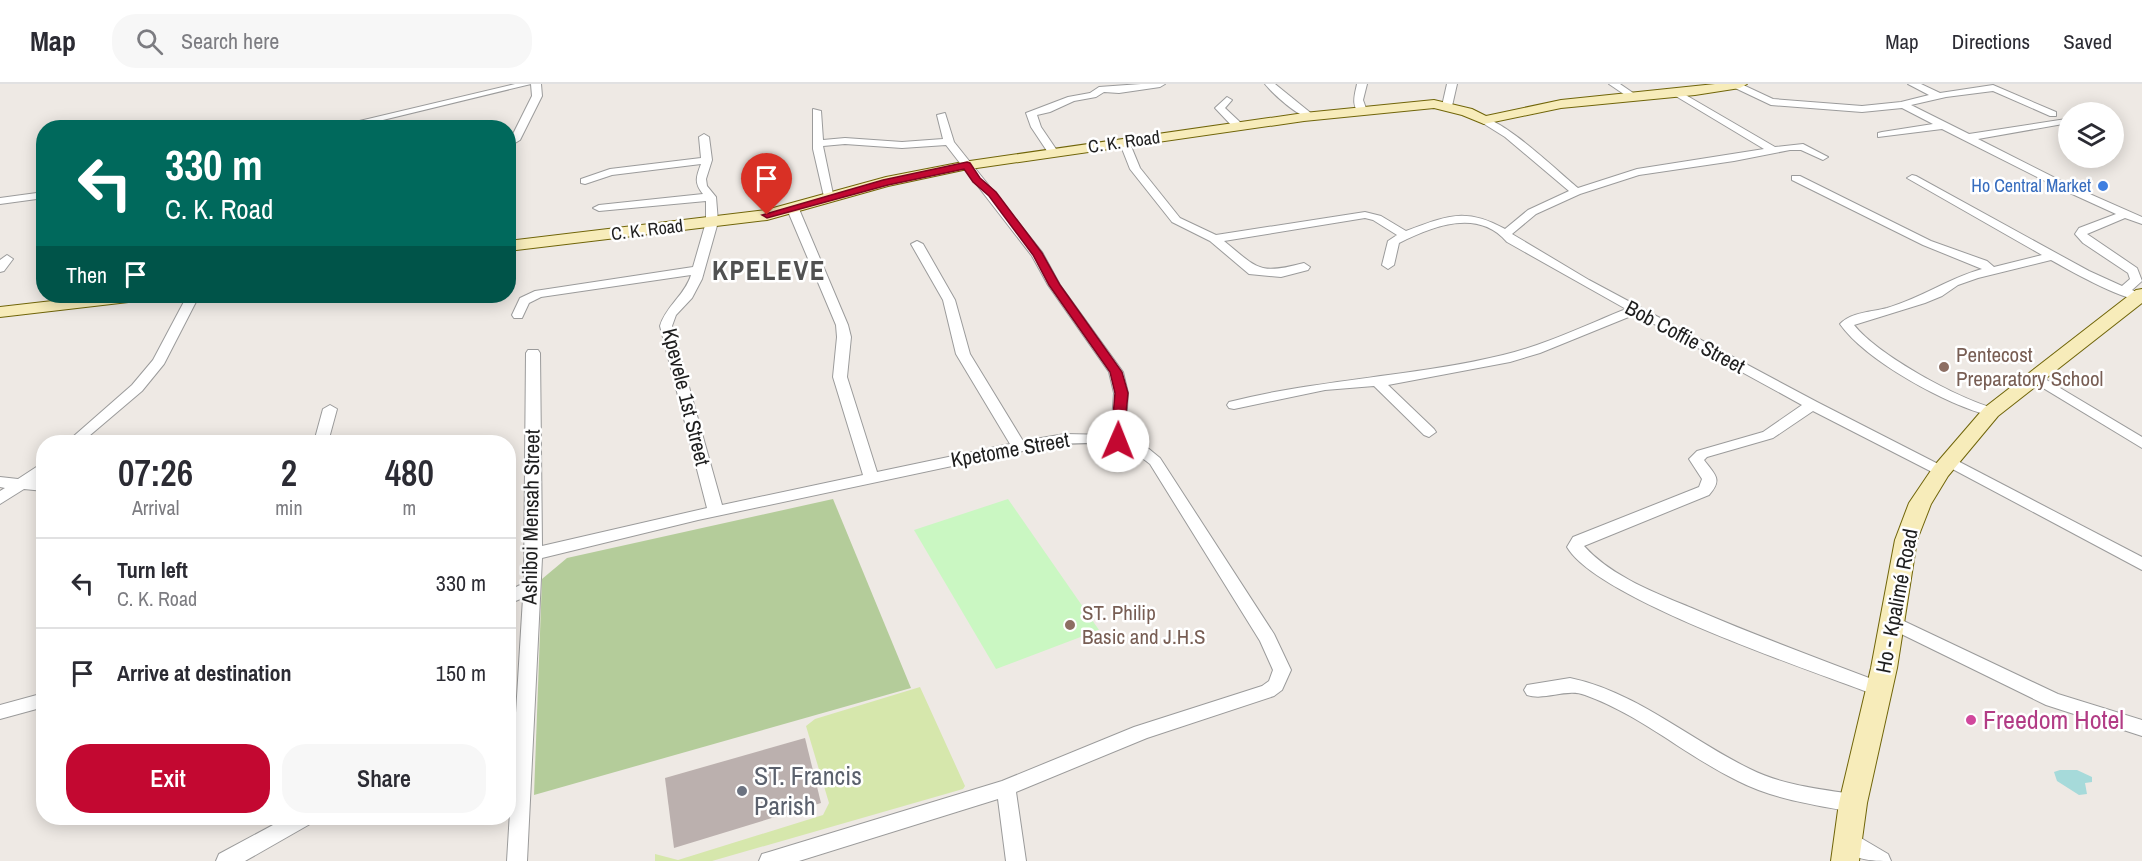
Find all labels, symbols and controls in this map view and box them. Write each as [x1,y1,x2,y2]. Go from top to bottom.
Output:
search box [112,14,532,68]
text: Map [30,22,76,60]
icon: search [133,25,166,58]
text: Search here [181,26,279,56]
text: Map [1885,27,1919,56]
text: Directions [1952,27,2030,56]
text: Saved [2063,27,2112,56]
map controls [2058,102,2124,168]
button: layers [2058,102,2124,168]
street label: C. K. Road [1086,124,1161,159]
text: 330 m [165,137,263,193]
icon: left [66,144,144,222]
pin [741,153,792,215]
icon: arrive [750,162,783,195]
place label: Ho Central Market [1971,173,2091,198]
marker: Ho Central Market [2096,179,2110,193]
text: C. K. Road [165,191,273,227]
street label: C. K. Road [610,213,684,246]
district label: KPELEVE [712,252,826,288]
icon: arrive [119,258,152,291]
text: Then [66,260,107,290]
street label: Bob Coffie Street [1620,293,1750,380]
street label: Kpevele 1st Street [655,325,718,469]
place label: Pentecost Preparatory School [1956,340,2103,393]
marker: Pentecost Preparatory School [1937,360,1951,374]
position arrow [1086,409,1150,473]
street label: Kpetome Street [948,425,1072,474]
street label: Ashiboi Mensah Street [514,429,547,606]
text: 07:26 [118,449,193,497]
text: 2 [281,449,297,497]
text: 480 [385,449,434,497]
text: Arrival [132,494,179,521]
text: min [275,494,303,521]
text: m [402,494,416,521]
street label: Ho - Kpalimé Road [1868,526,1925,676]
text: Turn left [117,555,188,585]
icon: left [66,567,99,600]
text: 330 m [436,568,486,598]
text: C. K. Road [117,585,197,612]
place label: ST. Philip Basic and J.H.S [1082,598,1205,651]
marker: ST. Philip Basic and J.H.S [1063,618,1077,632]
icon: arrive [66,657,99,690]
text: Arrive at destination [117,658,291,688]
text: 150 m [436,658,486,688]
place label: Freedom Hotel [1983,702,2124,737]
marker: Freedom Hotel [1964,713,1978,727]
button: Exit [66,744,270,813]
button: Share [282,744,486,813]
place label: ST. Francis Parish [754,758,862,823]
marker: ST. Francis Parish [735,784,749,798]

